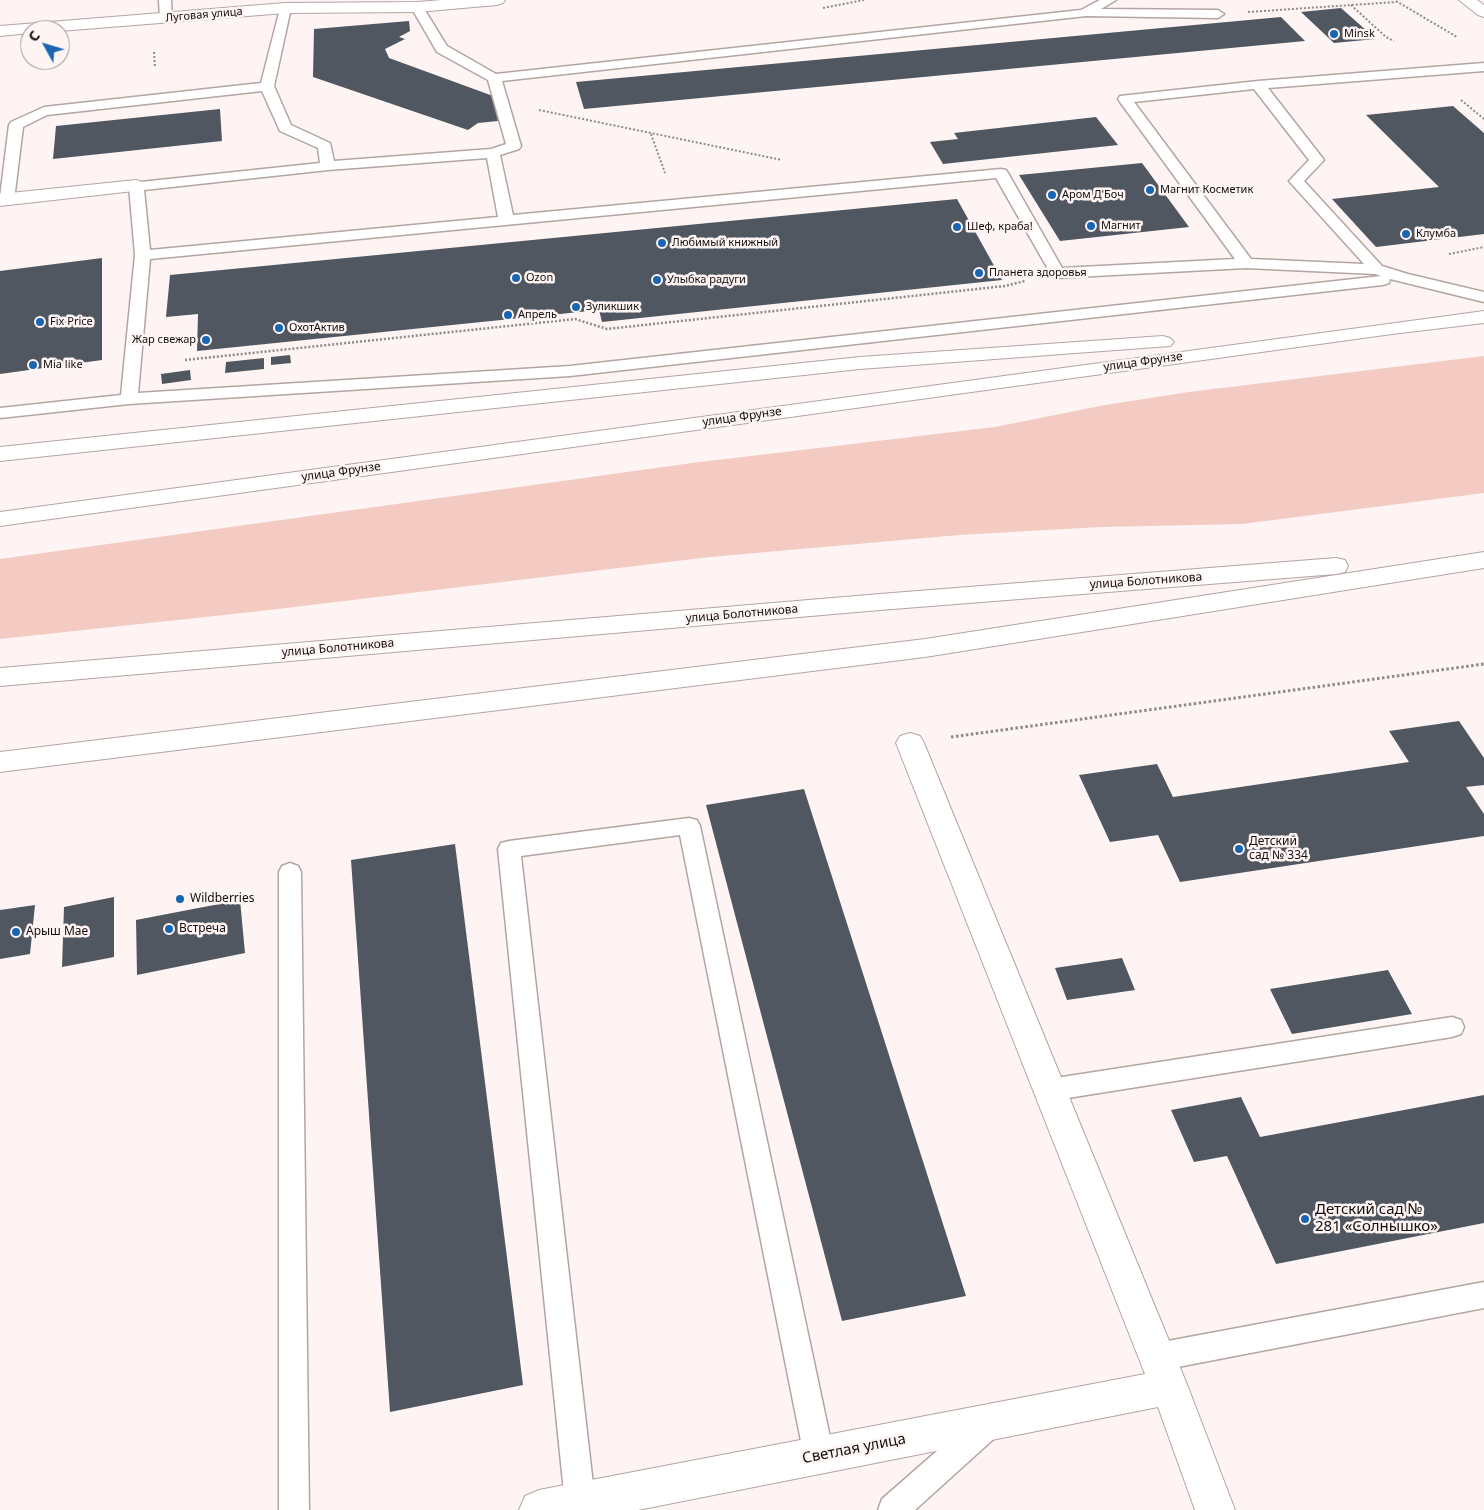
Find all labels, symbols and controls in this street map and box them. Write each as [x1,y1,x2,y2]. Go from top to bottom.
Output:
street label: Луговая улица [165,5,243,25]
north arrow [20,20,70,70]
text: С [24,26,44,45]
place label: Minsk [1344,27,1375,41]
marker: Minsk [1328,28,1340,40]
place label: Магнит Косметик [1160,183,1253,197]
marker: Магнит Косметик [1144,184,1156,196]
place label: Аром Д'Боч [1062,188,1124,202]
marker: Аром Д'Боч [1046,189,1058,201]
place label: Магнит [1101,219,1141,233]
place label: Шеф, краба! [967,220,1033,234]
marker: Магнит [1085,220,1097,232]
marker: Шеф, краба! [951,221,963,233]
place label: Клумба [1416,227,1456,241]
marker: Клумба [1400,228,1412,240]
place label: Любимый книжный [672,236,778,250]
marker: Любимый книжный [656,237,668,249]
place label: Планета здоровья [989,266,1087,280]
marker: Планета здоровья [973,267,985,279]
place label: Ozon [526,271,553,285]
marker: Ozon [510,272,522,284]
place label: Улыбка радуги [667,273,746,287]
marker: Улыбка радуги [651,274,663,286]
place label: Зуликшик [586,300,639,314]
marker: Зуликшик [570,301,582,313]
place label: Апрель [518,308,557,322]
marker: Апрель [502,309,514,321]
place label: Fix Price [50,315,93,329]
marker: Fix Price [34,316,46,328]
place label: ОхотАктив [289,321,345,335]
marker: ОхотАктив [273,322,285,334]
place label: Жар свежар [132,333,196,347]
marker: Жар свежар [200,334,212,346]
street label: улица Фрунзе [1102,349,1184,375]
place label: Mia like [43,358,83,372]
marker: Mia like [27,359,39,371]
street label: улица Фрунзе [701,404,783,430]
street label: улица Фрунзе [300,459,382,485]
street label: улица Болотникова [1089,570,1203,592]
street label: улица Болотникова [685,602,799,626]
street label: улица Болотникова [281,636,395,660]
place label: Детский сад № 334 [1249,835,1308,863]
marker: Детский сад № 334 [1233,843,1245,855]
place label: Wildberries [190,892,254,906]
marker: Wildberries [174,893,186,905]
place label: Встреча [179,922,226,936]
marker: Встреча [163,923,175,935]
place label: Арыш Мае [26,925,88,939]
marker: Арыш Мае [10,926,22,938]
place label: Детский сад № 281 «Солнышко» [1315,1201,1438,1236]
marker: Детский сад № 281 «Солнышко» [1299,1213,1311,1225]
street label: Светлая улица [801,1430,907,1468]

